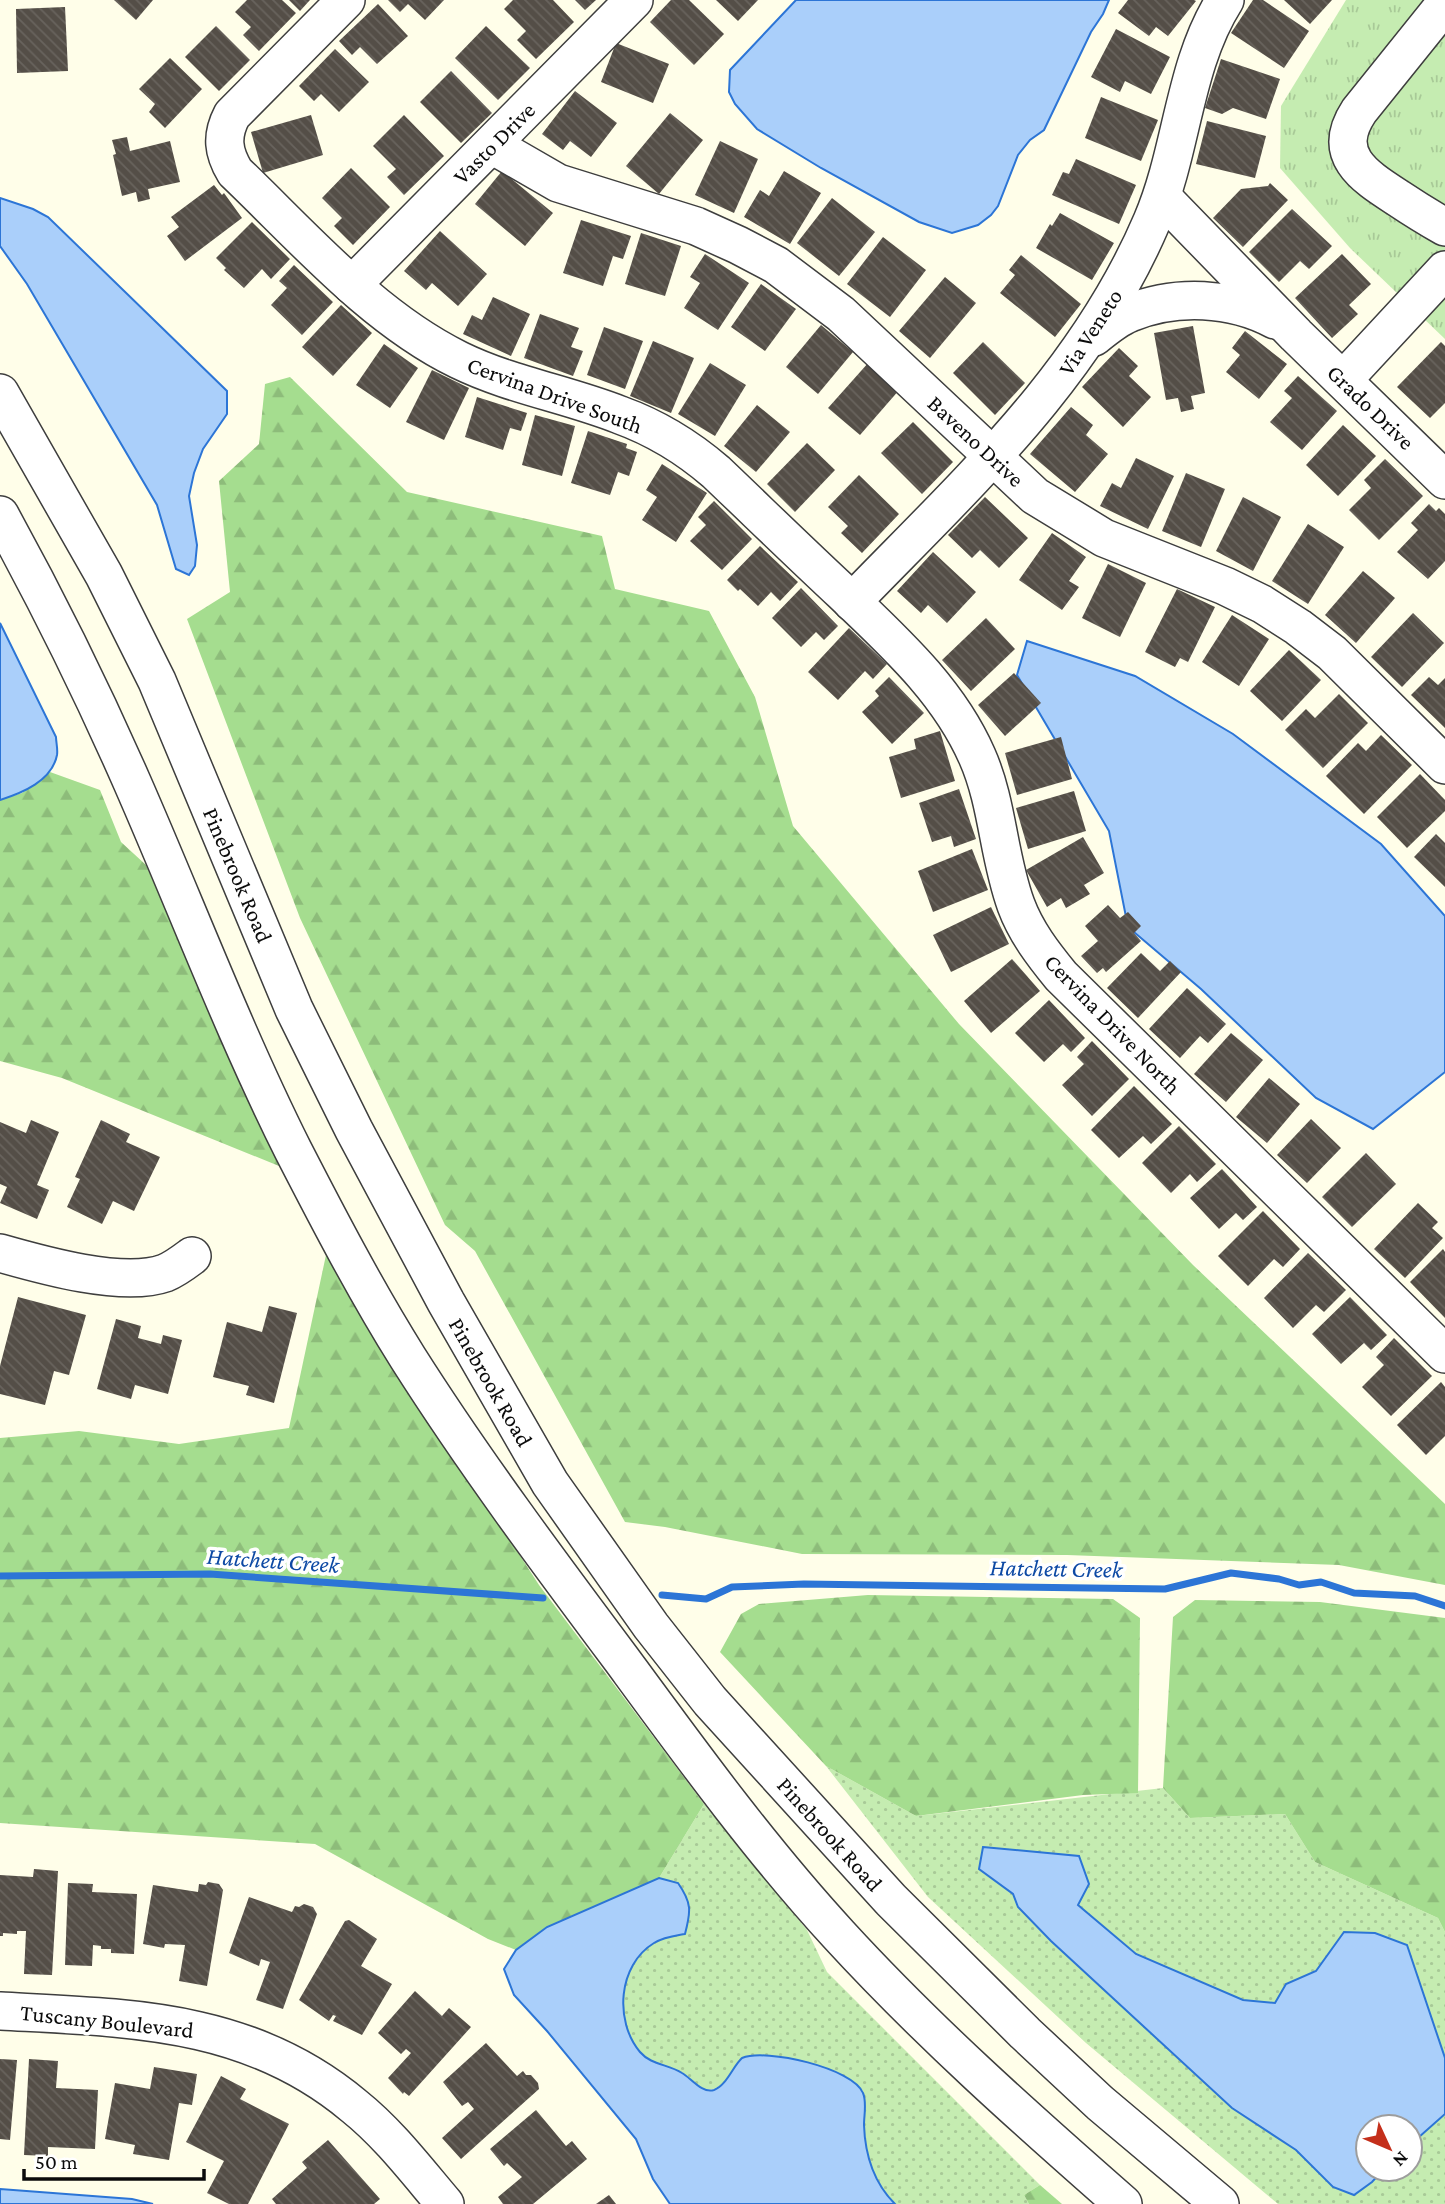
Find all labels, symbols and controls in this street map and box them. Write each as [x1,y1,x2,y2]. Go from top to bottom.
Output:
street label: Vasto Drive [448,97,540,189]
street label: Via Veneto [1053,284,1127,380]
street label: Cervina Drive South [464,351,646,439]
street label: Grado Drive [1322,359,1420,455]
street label: Baveno Drive [923,390,1029,492]
street label: Pinebrook Road [198,804,278,946]
street label: Cervina Drive North [1040,949,1186,1099]
street label: Pinebrook Road [444,1313,538,1451]
water label: Hatchett Creek [206,1542,342,1578]
water label: Hatchett Creek [990,1553,1124,1583]
street label: Pinebrook Road [772,1772,888,1896]
street label: Tuscany Boulevard [19,1999,195,2043]
north arrow [1354,2113,1424,2183]
scale bar [24,2138,205,2182]
text: N [1389,2148,1413,2171]
text: 50 m [35,2150,78,2174]

